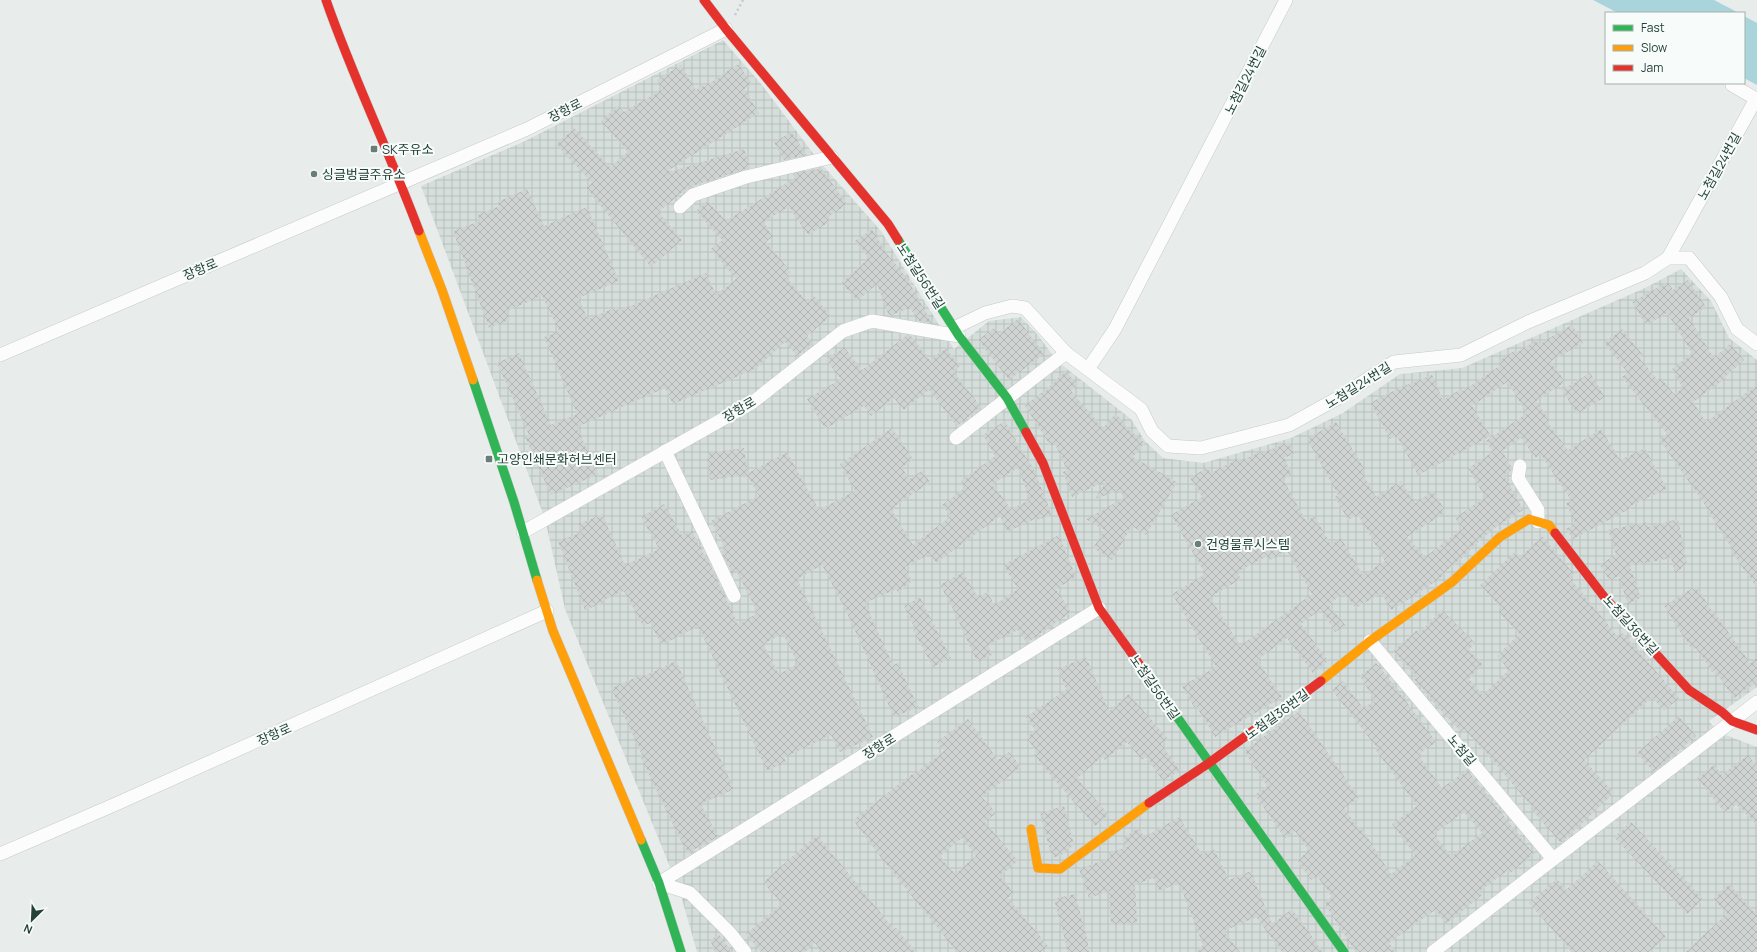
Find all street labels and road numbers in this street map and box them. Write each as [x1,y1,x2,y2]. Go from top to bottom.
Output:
street label: 노첨길24번길 [1220,43,1270,117]
street label: 장항로 [545,94,585,126]
street label: 노첨길24번길 [1693,129,1745,203]
street label: 노첨길56번길 [893,239,949,313]
street label: 장항로 [180,254,220,284]
street label: 노첨길24번길 [1322,358,1394,412]
street label: 장항로 [719,392,759,426]
street label: 노첨길36번길 [1599,591,1663,659]
street label: 노첨길56번길 [1126,651,1184,723]
street label: 노첨길36번길 [1241,685,1313,743]
street label: 장항로 [254,718,294,750]
street label: 장항로 [859,729,899,763]
street label: 노첨길 [1444,730,1480,770]

